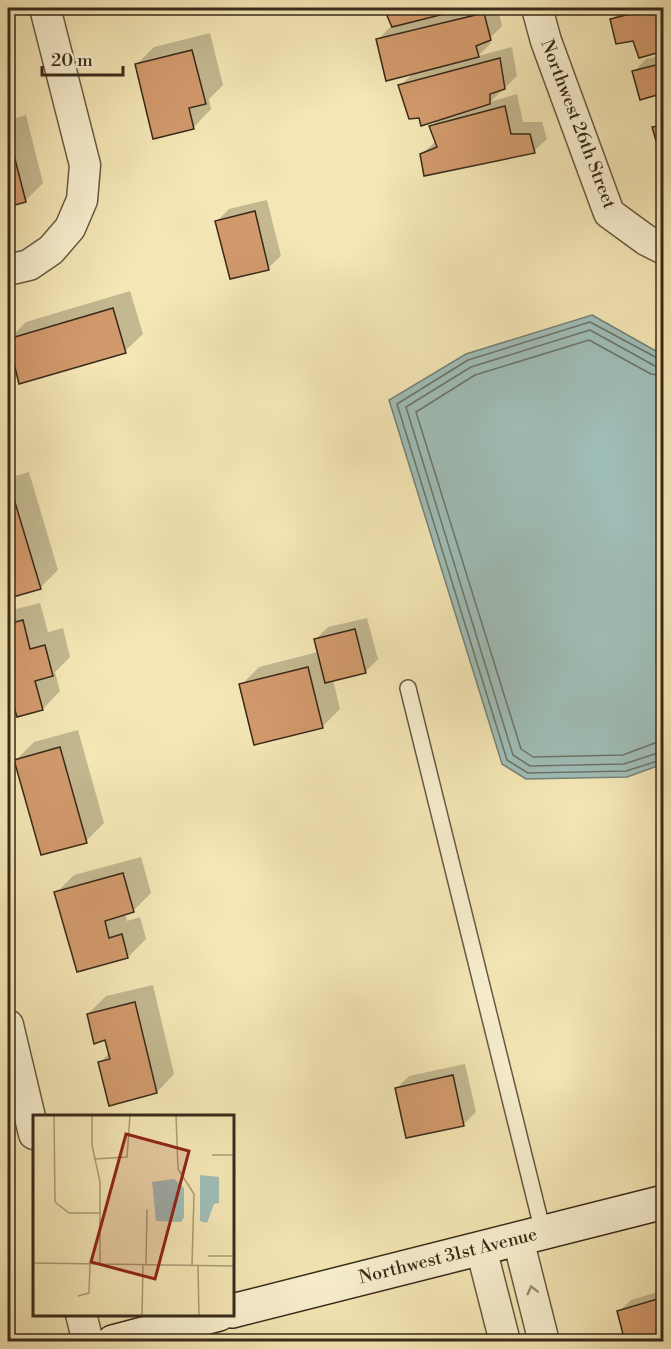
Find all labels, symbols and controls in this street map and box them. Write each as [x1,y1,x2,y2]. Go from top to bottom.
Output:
street label: Northwest 26th Street [535,36,621,212]
scale bar [42,39,123,77]
text: 20 m [51,49,93,72]
inset map [33,1115,234,1316]
street label: Northwest 31st Avenue [356,1223,540,1289]
one-way arrow [526,1285,539,1295]

